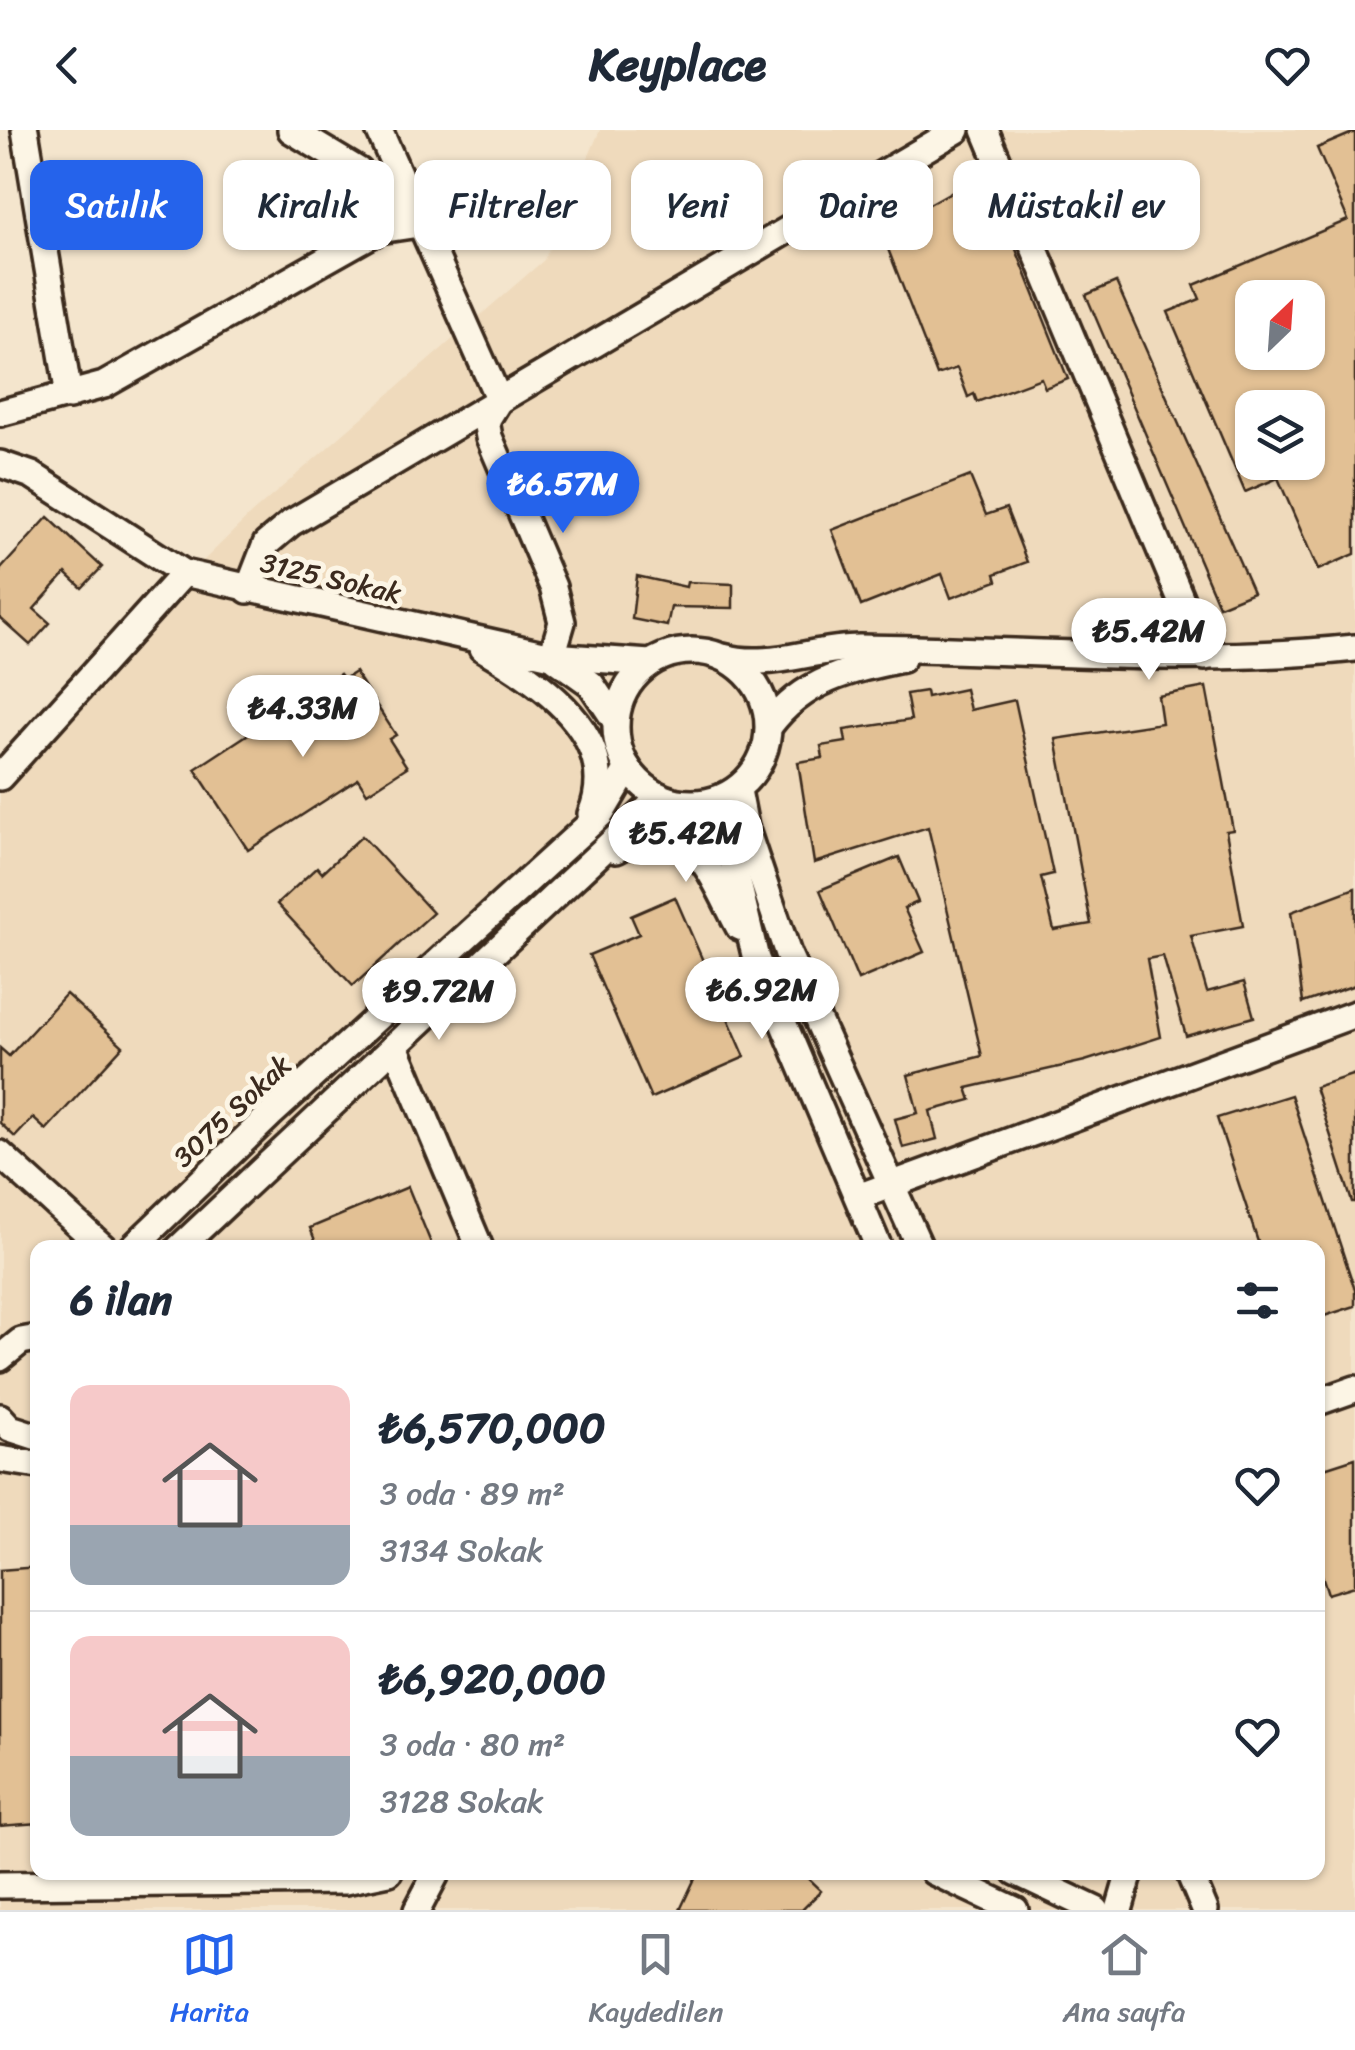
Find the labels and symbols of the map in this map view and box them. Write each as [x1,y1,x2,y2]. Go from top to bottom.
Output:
north arrow [1235,280,1325,370]
pin: ₺6.57M [482,451,644,536]
street label: 3125 Sokak [256,538,407,618]
pin: ₺5.42M [1068,598,1230,683]
pin: ₺4.33M [222,675,384,760]
pin: ₺5.42M [605,800,767,885]
pin: ₺6.92M [681,957,843,1042]
pin: ₺9.72M [358,958,520,1043]
street label: 3075 Sokak [161,1042,303,1180]

